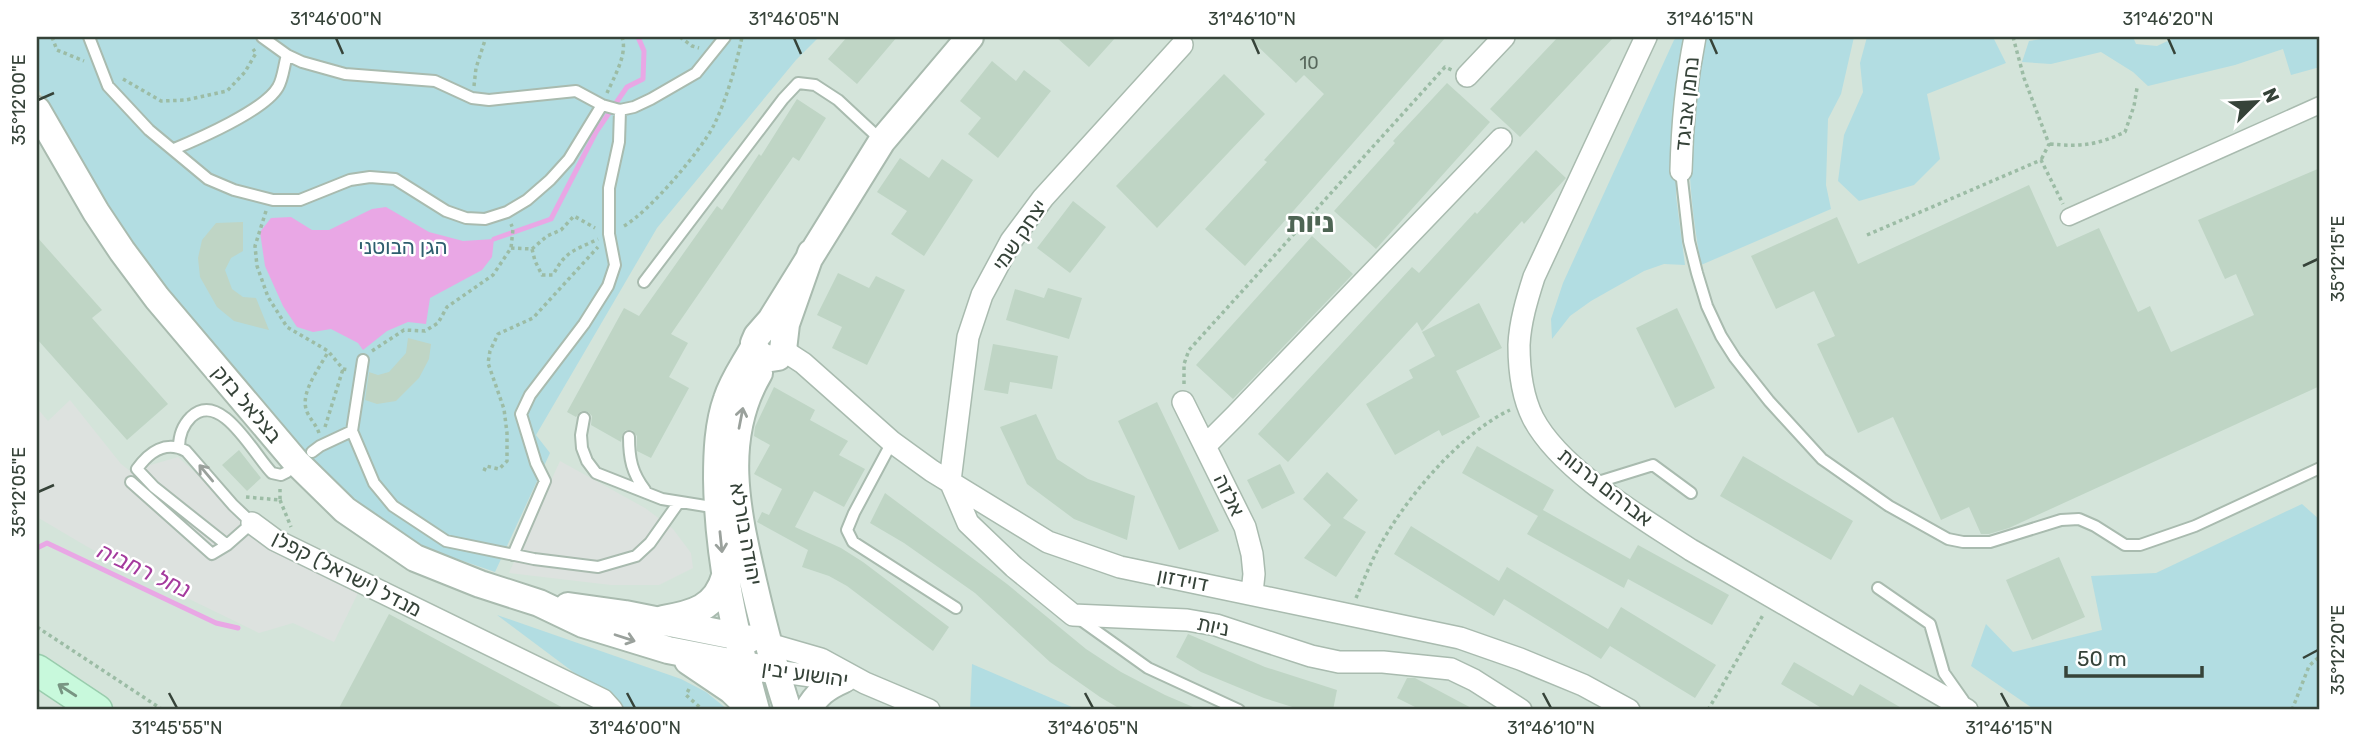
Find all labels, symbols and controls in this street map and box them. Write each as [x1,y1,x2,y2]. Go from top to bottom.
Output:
text: 31°46'00"N [290,8,382,30]
text: 31°46'05"N [748,8,840,30]
text: 31°46'10"N [1208,8,1296,30]
text: 31°46'15"N [1666,8,1754,30]
text: 31°46'20"N [2123,8,2213,30]
house number: 10 [1299,52,1319,74]
text: 35°12'00"E [8,54,30,146]
street label: נחמן אביגד [1669,56,1704,152]
north arrow [2220,66,2290,136]
text: N [2258,84,2284,106]
street label: יצחק שמי [987,194,1052,275]
district label: ניות [1286,206,1334,239]
text: 35°12'15"E [2327,216,2349,302]
park label: הגן הבוטני [358,234,448,259]
street label: בצלאל בזק [208,360,287,448]
one-way arrow [735,407,749,430]
street label: אברהם גרנות [1553,442,1658,531]
text: 35°12'05"E [8,447,30,537]
one-way arrow [198,464,214,482]
street label: אלזה [1209,469,1250,520]
street label: יהודה בורלא [725,481,768,587]
street label: מנדל (ישראל) קפלן [268,525,426,622]
one-way arrow [715,530,728,552]
water label: נחל רחביה [93,536,195,604]
street label: דוידזון [1155,562,1211,597]
text: 35°12'20"E [2327,605,2349,695]
street label: ניות [1195,610,1232,641]
one-way arrow [614,632,636,645]
scale bar [2066,635,2203,679]
text: 50 m [2077,646,2127,671]
street label: יהושוע יבין [760,655,850,692]
one-way arrow [58,683,77,698]
text: 31°45'55"N [132,717,222,739]
text: 31°46'00"N [589,717,681,739]
text: 31°46'05"N [1047,717,1139,739]
text: 31°46'10"N [1507,717,1595,739]
text: 31°46'15"N [1965,717,2053,739]

